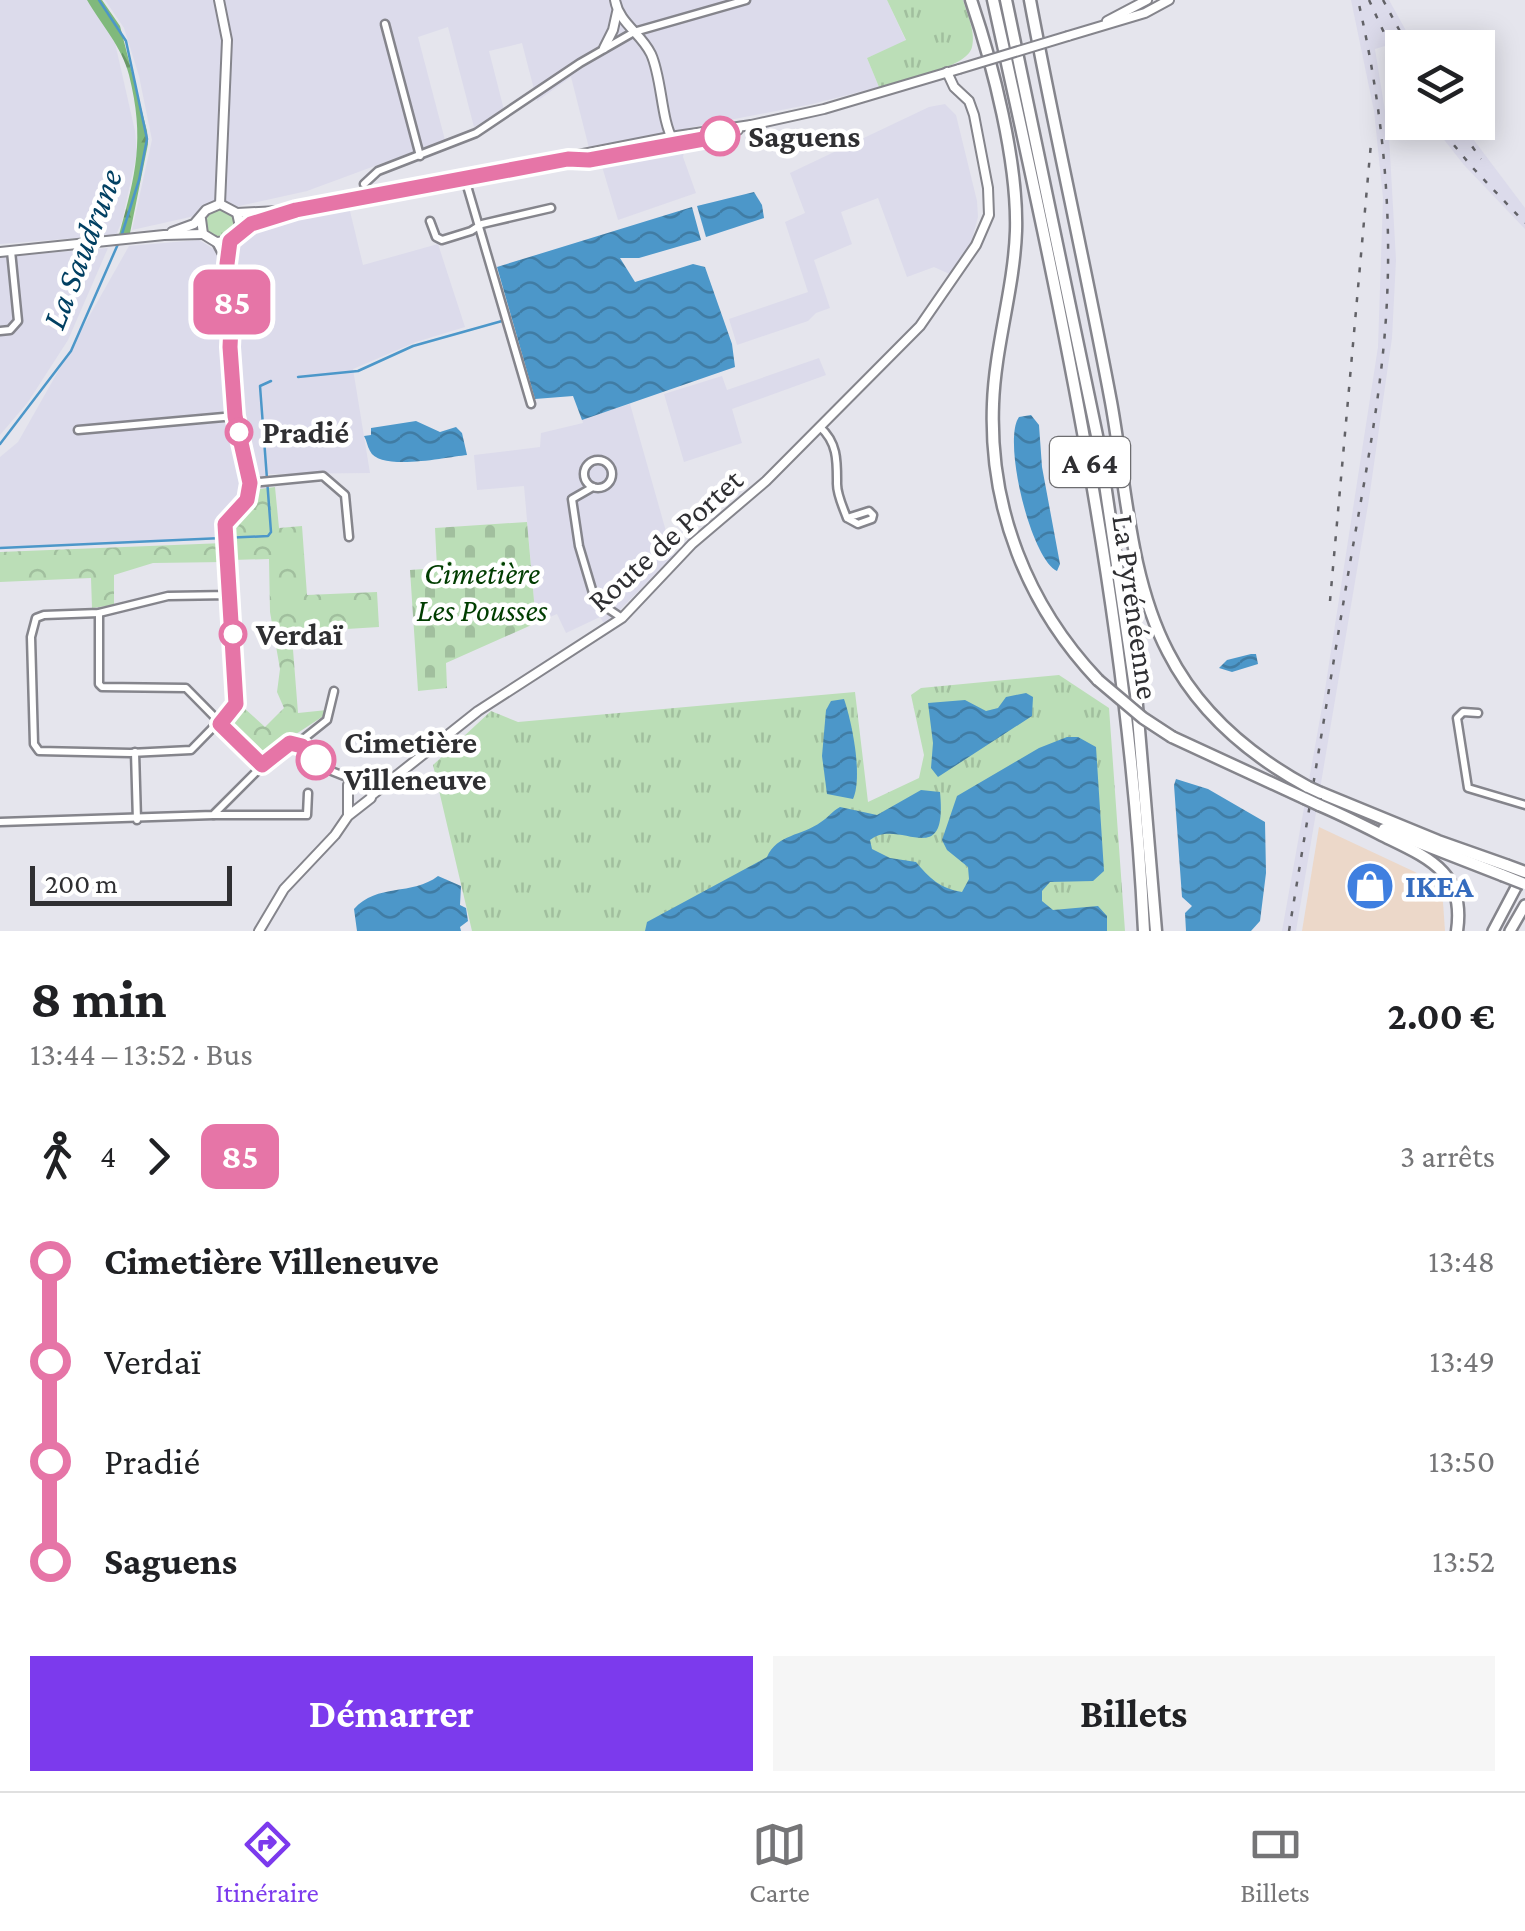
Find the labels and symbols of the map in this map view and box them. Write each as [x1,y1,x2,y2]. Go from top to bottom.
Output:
marker: Saguens [701,117,739,155]
place label: Saguens [748,118,860,154]
water label: La Saudrune [34,164,130,334]
line badge: 85 [187,270,277,334]
place label: Pradié [262,414,349,450]
marker: Pradié [226,419,252,445]
road number: A 64 [1050,437,1130,487]
street label: Route de Portet [580,461,750,619]
street label: La Pyrénéenne [1105,512,1167,702]
park label: Cimetière Les Pousses [417,555,548,628]
place label: Verdaï [255,616,343,652]
marker: Verdaï [220,621,246,647]
place label: Cimetière Villeneuve [343,724,487,797]
marker: Cimetière Villeneuve [297,741,335,779]
shop icon: IKEA [1344,860,1396,912]
scale bar [30,861,232,906]
place label: IKEA [1405,868,1474,904]

